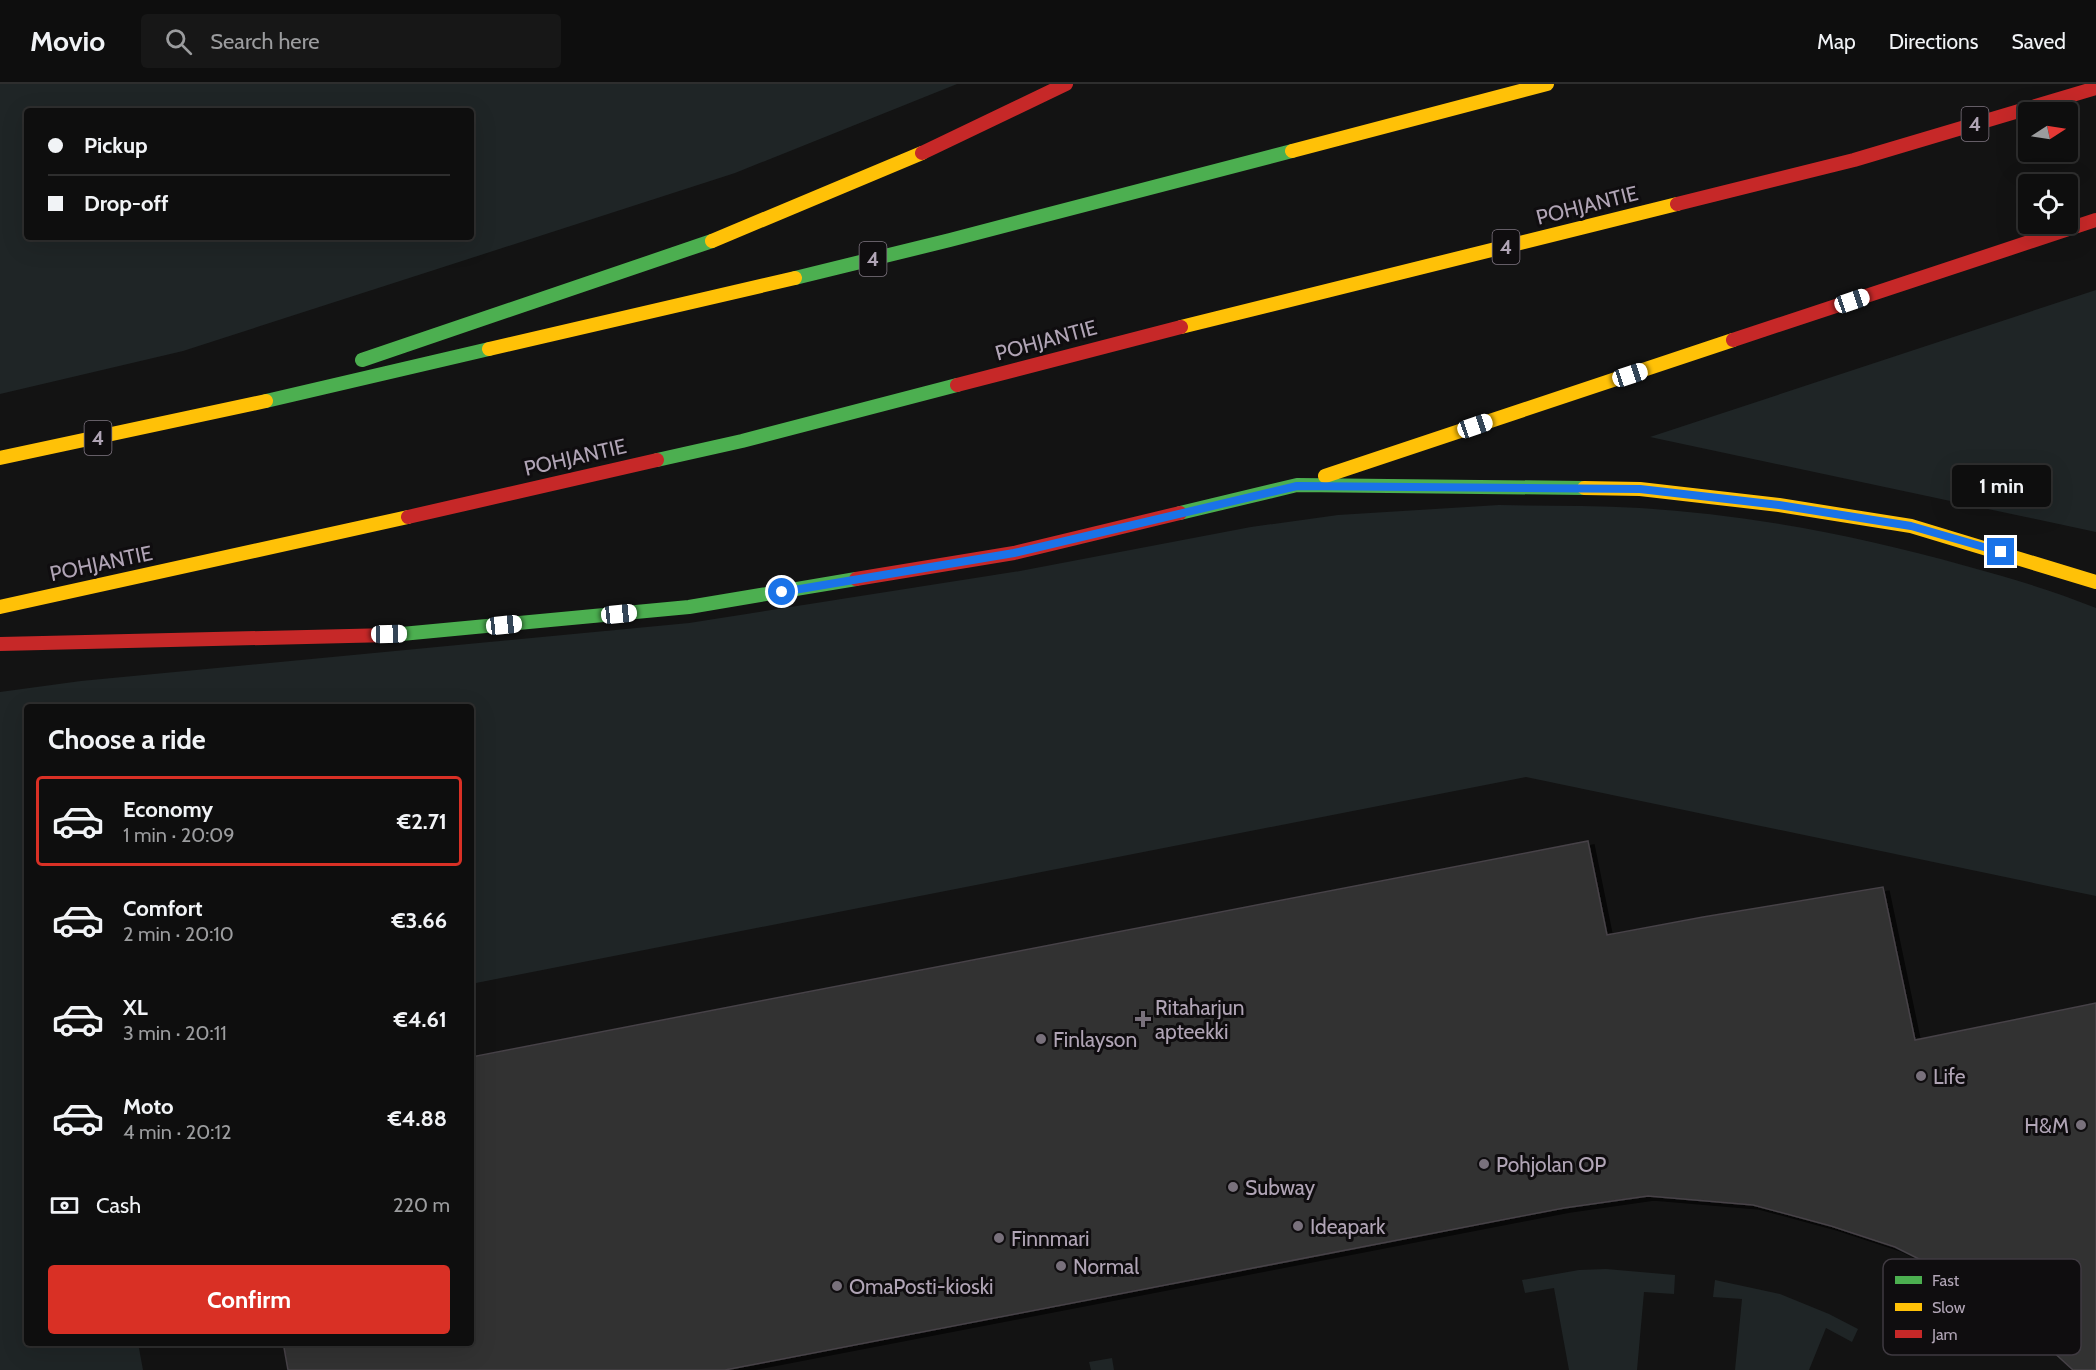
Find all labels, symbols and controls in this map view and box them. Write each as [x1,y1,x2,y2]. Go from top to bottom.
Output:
search box [141,14,561,68]
text: Movio [30,24,105,58]
icon: search [162,25,195,58]
text: Search here [210,28,320,55]
text: Map [1817,29,1856,54]
text: Directions [1889,29,1978,54]
text: Saved [2011,29,2066,54]
north arrow [2018,102,2078,162]
map controls [2018,102,2078,234]
road number: 4 [1962,107,1988,141]
text: Pickup [84,132,148,159]
button: locate [2018,174,2078,234]
street label: POHJANTIE [1533,180,1641,230]
text: Drop-off [84,190,168,217]
road number: 4 [1492,230,1520,264]
road number: 4 [860,242,886,276]
car [1832,287,1872,315]
street label: POHJANTIE [992,314,1100,366]
car [1610,361,1650,389]
car [1455,412,1495,440]
road number: 4 [84,421,112,455]
street label: POHJANTIE [521,433,629,481]
callout: 1 min [1952,465,2050,507]
text: 1 min [1979,474,2024,498]
route end [1987,538,2014,565]
street label: POHJANTIE [47,540,155,586]
route start [768,578,795,605]
car [600,603,638,625]
car [485,614,523,636]
car [371,625,407,643]
text: Choose a ride [48,723,206,756]
icon: car [51,794,105,848]
text: Economy [123,796,213,823]
text: €2.71 [397,808,447,835]
text: 1 min · 20:09 [123,823,235,847]
icon: car [51,893,105,947]
text: Comfort [123,895,202,922]
text: €3.66 [391,907,447,934]
text: 2 min · 20:10 [123,922,234,946]
icon: car [51,992,105,1046]
text: XL [123,994,148,1021]
place label: Ritaharjun apteekki [1155,995,1244,1044]
text: €4.61 [394,1006,447,1033]
marker: Ritaharjun apteekki [1136,1012,1150,1026]
text: 3 min · 20:11 [123,1021,227,1045]
place label: Finlayson [1053,1027,1137,1052]
marker: Finlayson [1034,1032,1048,1046]
place label: Life [1933,1064,1966,1089]
marker: Life [1914,1069,1928,1083]
icon: car [51,1091,105,1145]
text: Moto [123,1093,174,1120]
text: €4.88 [388,1105,447,1132]
place label: H&M [2024,1113,2069,1138]
marker: H&M [2074,1118,2088,1132]
text: 4 min · 20:12 [123,1120,231,1144]
place label: Pohjolan OP [1496,1152,1606,1178]
marker: Pohjolan OP [1477,1157,1491,1171]
place label: Subway [1245,1175,1315,1200]
marker: Subway [1226,1180,1240,1194]
icon: cash [48,1189,81,1222]
text: Cash [96,1192,141,1219]
text: 220 m [393,1193,450,1217]
place label: Ideapark [1310,1214,1386,1239]
marker: Ideapark [1291,1219,1305,1233]
place label: Finnmari [1011,1226,1089,1251]
marker: Finnmari [992,1231,1006,1245]
place label: Normal [1073,1254,1139,1279]
marker: Normal [1054,1259,1068,1273]
legend [1883,1259,2081,1355]
button: Confirm [48,1265,450,1334]
text: Fast [1932,1271,1960,1290]
place label: OmaPosti-kioski [849,1274,994,1299]
marker: OmaPosti-kioski [830,1279,844,1293]
text: Slow [1932,1298,1966,1317]
text: Jam [1931,1325,1958,1344]

